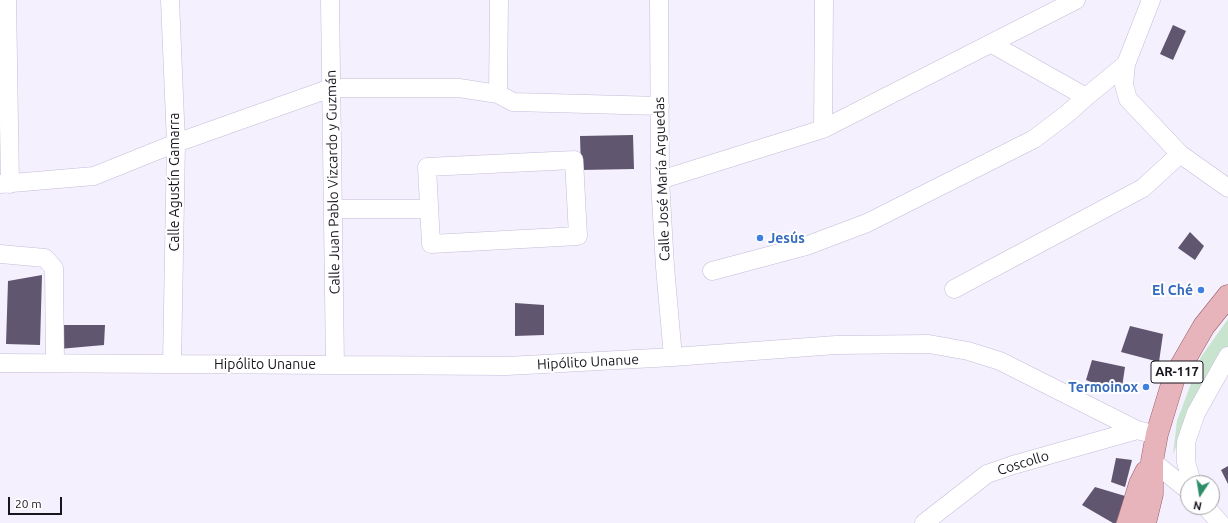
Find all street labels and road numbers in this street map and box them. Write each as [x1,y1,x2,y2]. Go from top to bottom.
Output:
street label: Calle Juan Pablo Vizcardo y Guzmán [323,70,343,294]
street label: Calle José María Arguedas [651,97,673,261]
street label: Calle Agustín Gamarra [166,113,182,251]
street label: Hipólito Unanue [537,351,639,373]
street label: Hipólito Unanue [214,356,316,372]
road number: AR-117 [1151,361,1203,383]
street label: Coscollo [995,447,1051,479]

